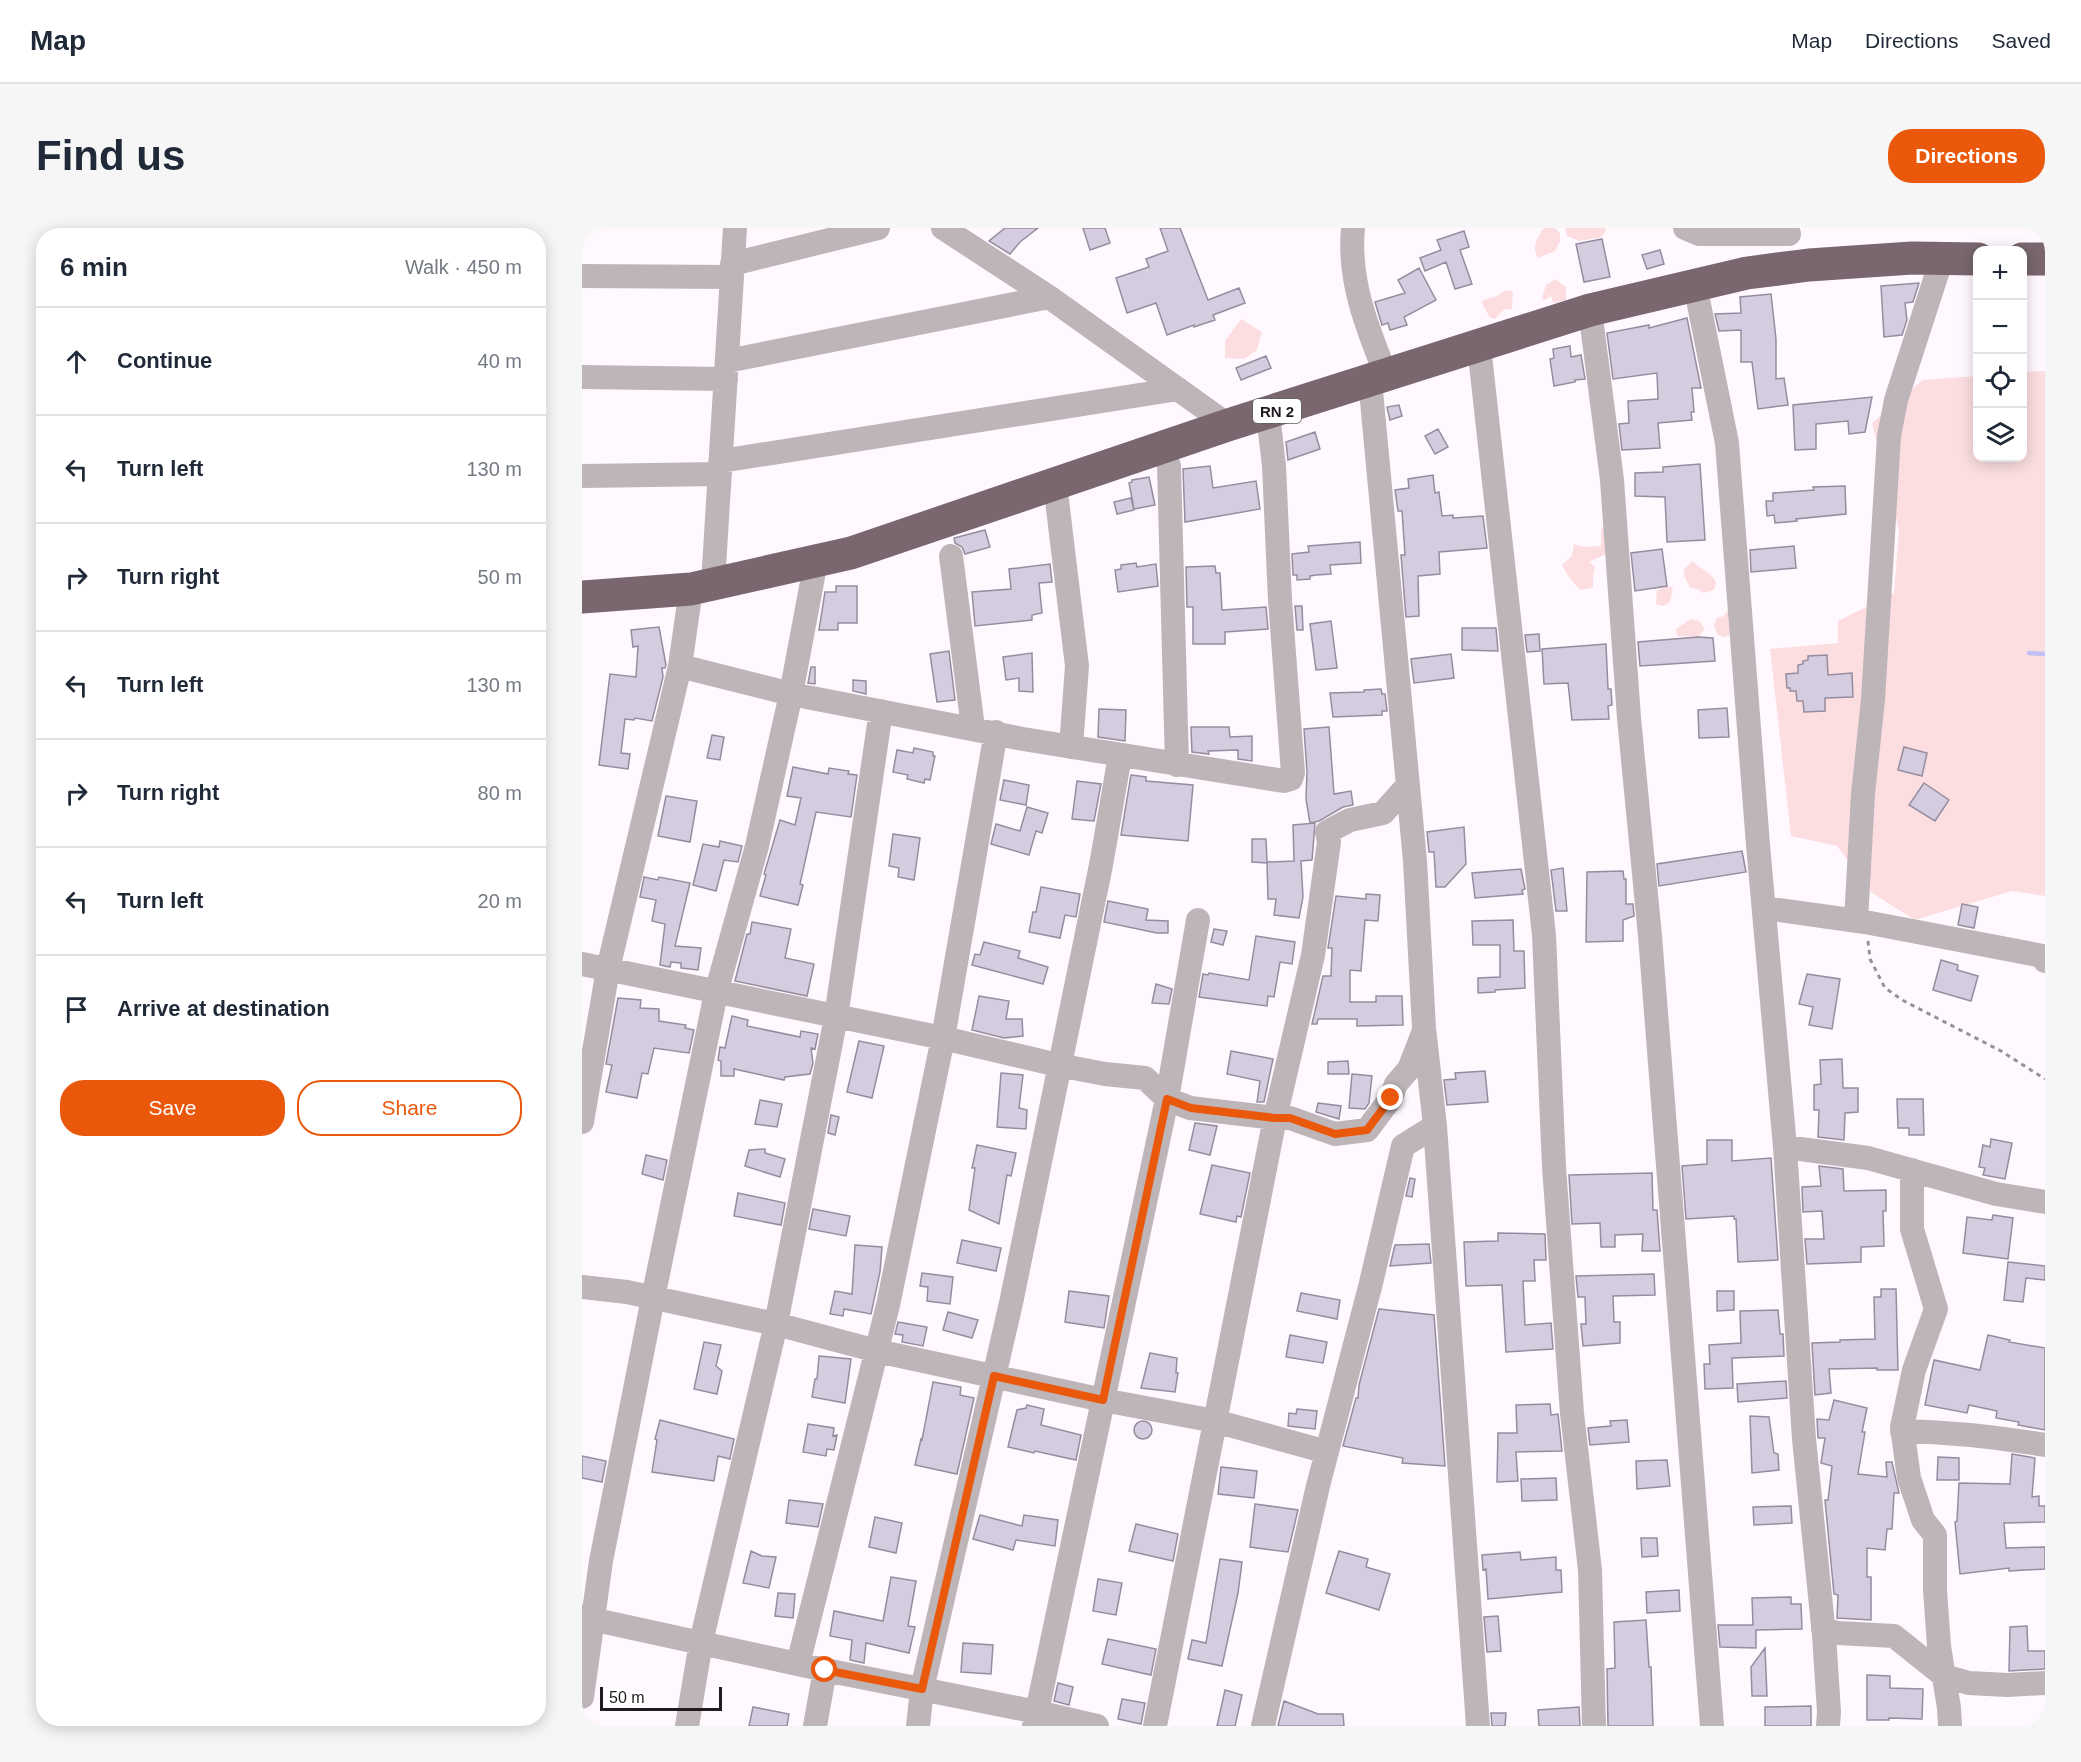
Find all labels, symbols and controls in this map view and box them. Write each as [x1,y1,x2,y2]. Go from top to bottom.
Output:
text: Map [30,25,86,56]
text: Map [1791,29,1832,52]
text: Directions [1865,29,1958,52]
text: Saved [1991,29,2051,52]
button: Directions [1888,129,2045,183]
text: Find us [36,132,185,179]
map controls [1973,246,2027,462]
button: + [1973,246,2027,300]
text: 6 min [60,252,128,282]
text: Walk · 450 m [405,256,522,278]
button: − [1973,300,2027,354]
icon: ahead [60,345,93,378]
text: Continue [117,348,212,373]
text: 40 m [478,350,522,372]
button: locate [1973,354,2027,408]
road number: RN 2 [1253,399,1301,423]
button: layers [1973,408,2027,462]
icon: left [60,453,93,486]
text: Turn left [117,456,203,481]
text: 130 m [466,458,522,480]
icon: right [60,561,93,594]
text: Turn right [117,564,219,589]
text: 50 m [478,566,522,588]
icon: left [60,669,93,702]
text: Turn left [117,672,203,697]
text: 130 m [466,674,522,696]
icon: right [60,777,93,810]
text: Turn right [117,780,219,805]
text: 80 m [478,782,522,804]
icon: left [60,885,93,918]
text: Turn left [117,888,203,913]
text: 20 m [478,890,522,912]
icon: arrive [60,993,93,1026]
text: Arrive at destination [117,996,330,1021]
button: Save [60,1080,285,1136]
button: Share [297,1080,522,1136]
route end [1377,1084,1403,1110]
route start [811,1656,837,1682]
scale bar [600,1684,722,1712]
text: 50 m [609,1689,645,1706]

